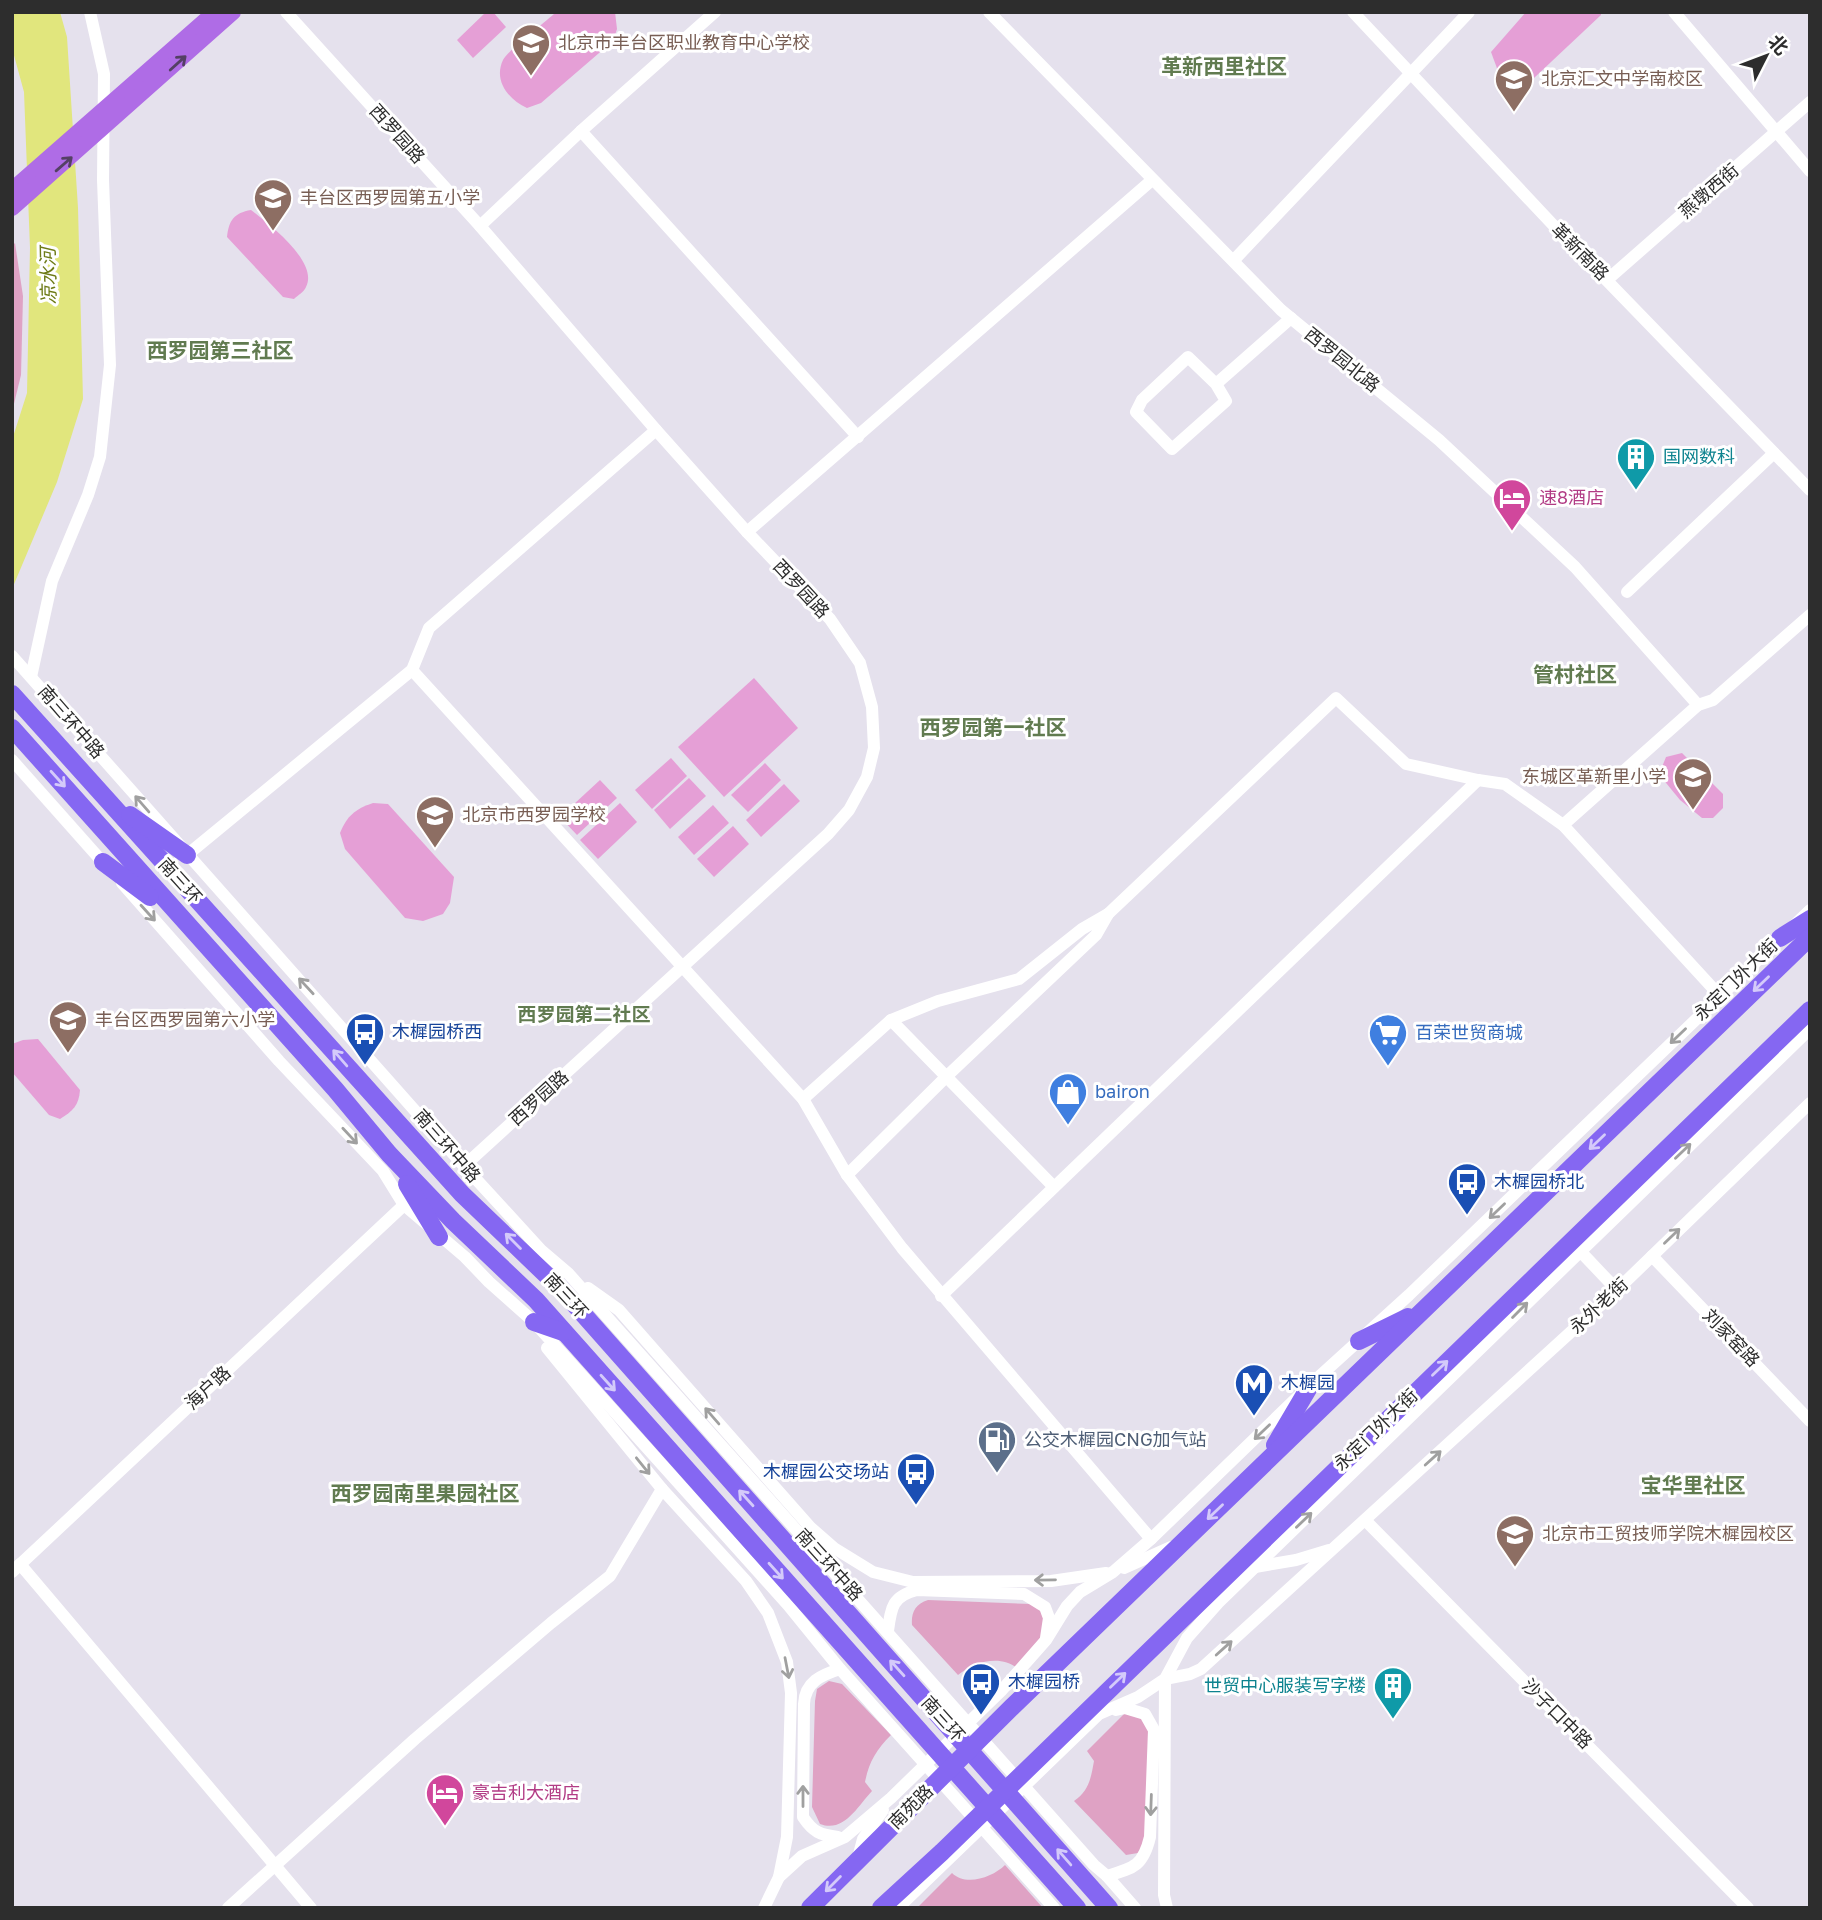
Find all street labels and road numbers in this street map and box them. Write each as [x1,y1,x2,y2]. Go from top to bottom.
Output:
street label: 西罗园路 [365,99,430,167]
street label: 燕墩西街 [1674,158,1743,222]
street label: 革新南路 [1547,218,1614,285]
street label: 西罗园北路 [1301,322,1385,396]
street label: 西罗园路 [769,554,834,622]
street label: 南三环中路 [34,680,110,763]
street label: 南三环 [155,853,207,908]
street label: 永定门外大街 [1689,934,1782,1025]
street label: 西罗园路 [504,1065,572,1130]
street label: 南三环中路 [410,1104,486,1187]
street label: 南三环 [540,1268,593,1323]
street label: 永外老街 [1564,1273,1632,1338]
street label: 刘家窑路 [1699,1304,1765,1371]
street label: 海户路 [180,1361,235,1414]
street label: 永定门外大街 [1329,1384,1422,1475]
street label: 南三环中路 [791,1524,868,1605]
street label: 沙子口中路 [1518,1674,1597,1753]
street label: 南三环 [918,1691,970,1746]
street label: 南苑路 [883,1779,937,1833]

